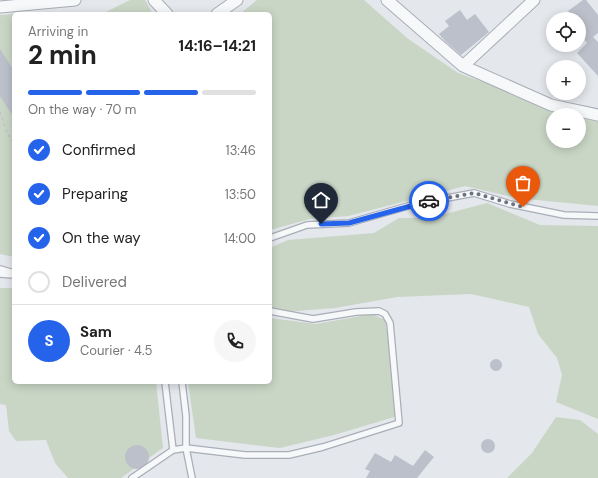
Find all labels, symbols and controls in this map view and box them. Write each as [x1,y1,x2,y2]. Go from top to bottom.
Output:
map controls [546,12,586,148]
button: locate [546,12,586,52]
text: Arriving in [28,23,88,40]
text: 14:16–14:21 [178,36,256,56]
text: 2 min [28,38,97,72]
button: + [546,60,586,100]
text: On the way · 70 m [28,101,136,118]
button: − [546,108,586,148]
icon: check [28,139,50,161]
text: Confirmed [62,140,136,160]
text: 13:46 [226,142,256,159]
pin [506,166,540,207]
icon: bag [512,172,534,194]
courier [409,181,449,221]
icon: check [28,183,50,205]
pin [304,183,338,224]
text: Preparing [62,184,128,204]
text: 13:50 [225,186,256,203]
icon: home [310,189,332,211]
icon: car [418,190,440,212]
icon: check [28,227,50,249]
text: On the way [62,228,141,248]
text: 14:00 [224,230,256,247]
text: Delivered [62,272,127,292]
button: phone [214,320,256,362]
text: Sam [80,322,112,342]
text: S [44,331,54,351]
text: Courier · 4.5 [80,342,153,359]

